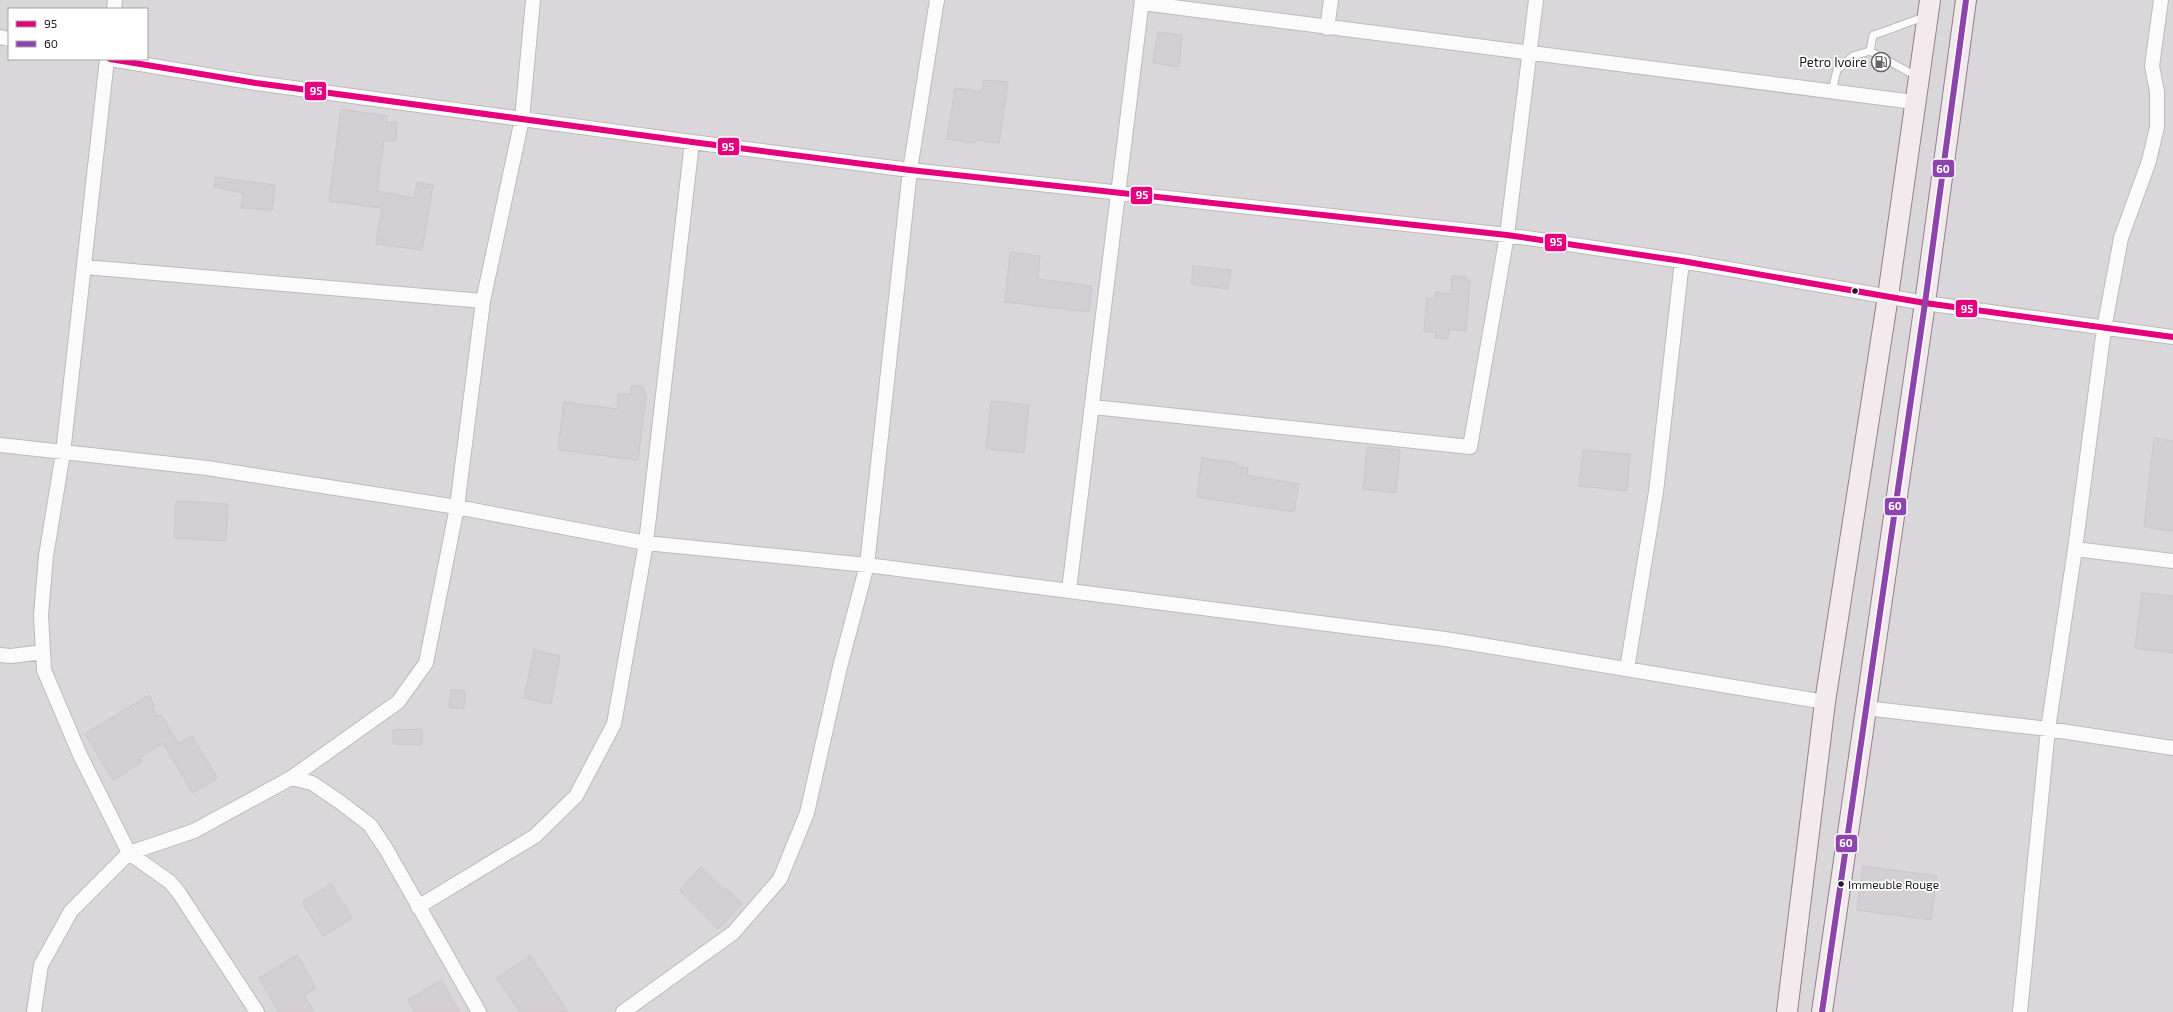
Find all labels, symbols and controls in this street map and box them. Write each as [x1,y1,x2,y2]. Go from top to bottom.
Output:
legend [8,8,148,60]
text: 95 [44,16,57,30]
text: 60 [44,36,58,50]
fuel station icon: Petro Ivoire [1870,51,1892,73]
place label: Petro Ivoire [1799,54,1867,70]
line badge: 95 [304,81,327,101]
text: 95 [310,84,322,97]
line badge: 95 [717,137,740,156]
text: 95 [722,140,734,153]
line badge: 60 [1932,159,1955,178]
text: 60 [1936,162,1950,175]
line badge: 95 [1130,186,1153,205]
text: 95 [1136,188,1148,201]
line badge: 95 [1544,233,1567,252]
text: 95 [1550,235,1562,248]
unlabelled marker [1850,286,1860,296]
line badge: 95 [1955,299,1978,318]
text: 95 [1961,302,1973,315]
line badge: 60 [1884,497,1907,516]
text: 60 [1888,499,1902,512]
line badge: 60 [1835,834,1858,853]
text: 60 [1839,836,1853,849]
place label: Immeuble Rouge [1848,877,1939,891]
marker: Immeuble Rouge [1836,879,1846,889]

